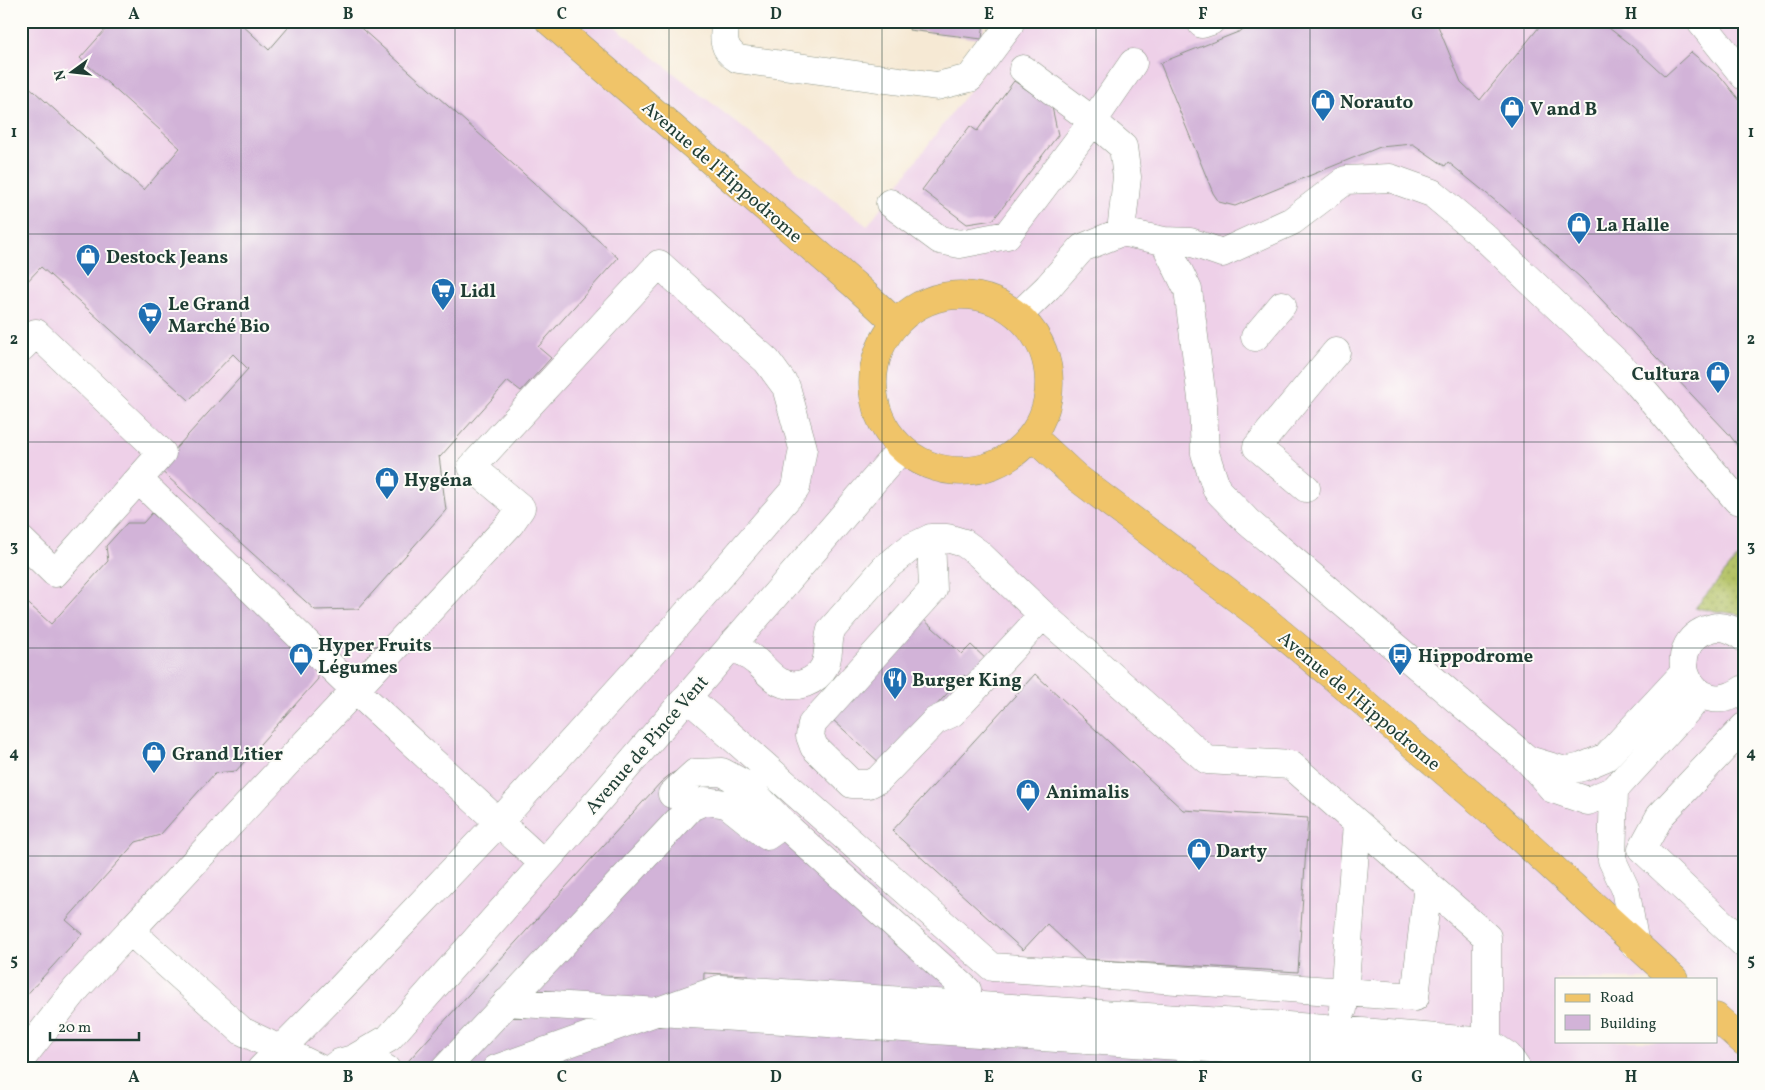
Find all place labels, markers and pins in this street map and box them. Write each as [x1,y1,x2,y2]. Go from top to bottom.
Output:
shop icon: Norauto [1310,88,1336,122]
place label: Norauto [1340,90,1414,116]
shop icon: V and B [1499,95,1525,129]
place label: V and B [1530,97,1597,123]
shop icon: La Halle [1566,211,1592,245]
place label: La Halle [1596,213,1670,239]
shop icon: Destock Jeans [75,243,101,277]
place label: Destock Jeans [106,245,229,271]
supermarket icon: Lidl [430,277,456,311]
place label: Lidl [460,279,496,305]
place label: Le Grand Marché Bio [168,292,270,340]
supermarket icon: Le Grand Marché Bio [137,301,163,335]
shop icon: Cultura [1705,360,1731,394]
place label: Cultura [1632,362,1700,388]
shop icon: Hygéna [374,466,400,500]
place label: Hygéna [404,468,473,494]
place label: Hyper Fruits Légumes [318,633,432,681]
shop icon: Hyper Fruits Légumes [288,642,314,676]
bus stop icon: Hippodrome [1387,642,1413,676]
place label: Hippodrome [1418,644,1534,670]
restaurant icon: Burger King [882,666,908,700]
place label: Burger King [912,668,1022,694]
shop icon: Grand Litier [141,740,167,774]
place label: Grand Litier [172,742,283,768]
shop icon: Animalis [1015,778,1041,812]
place label: Animalis [1046,780,1130,806]
shop icon: Darty [1186,837,1212,871]
place label: Darty [1216,839,1268,865]

